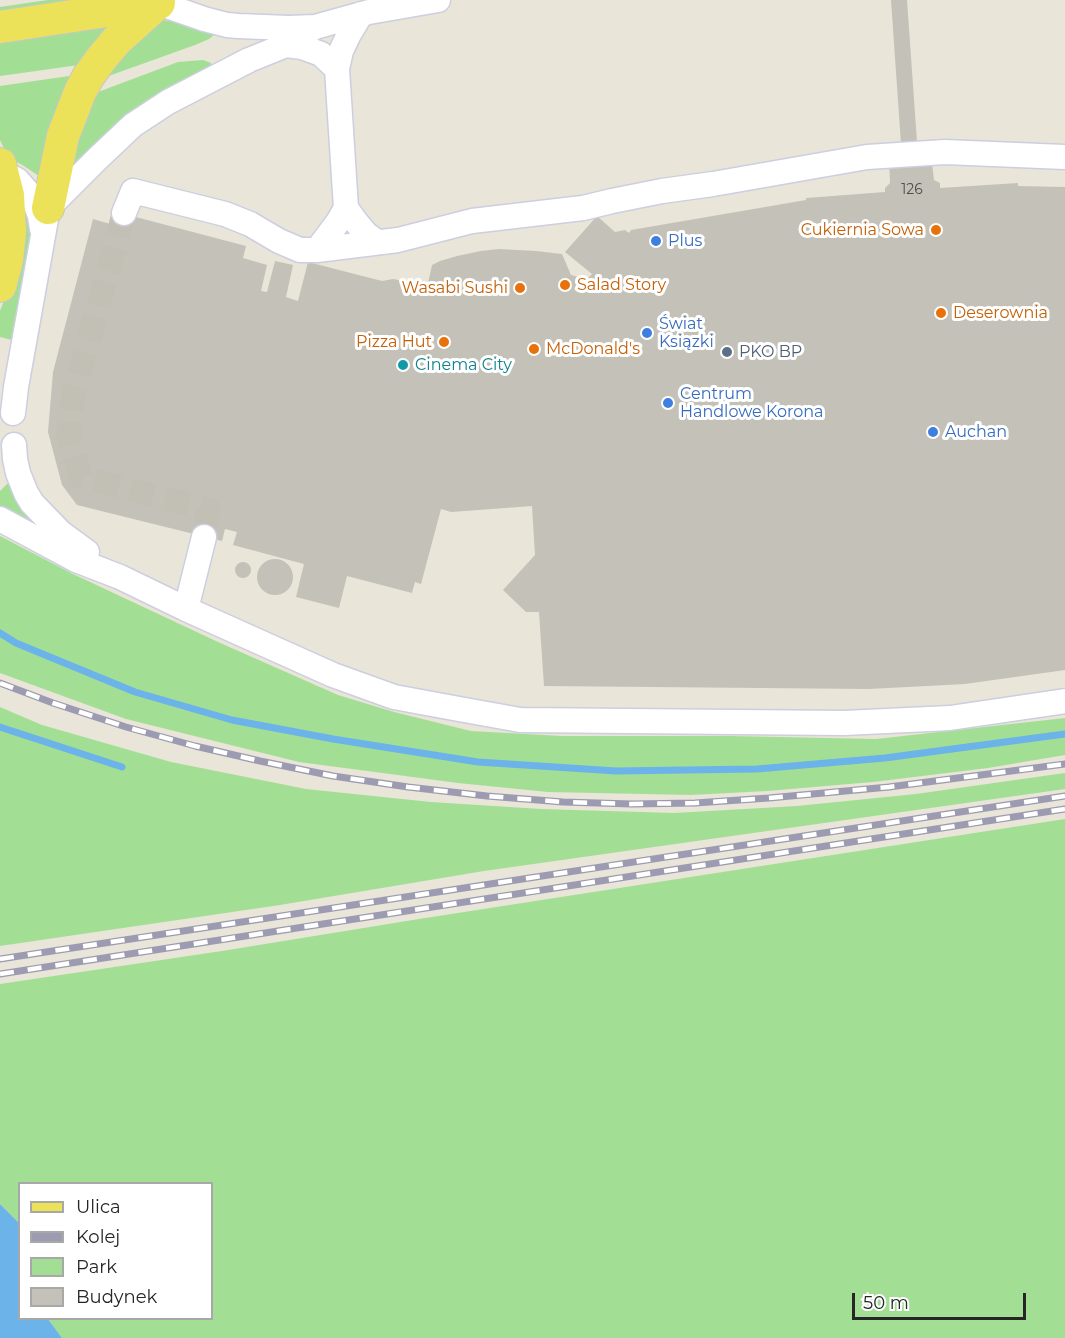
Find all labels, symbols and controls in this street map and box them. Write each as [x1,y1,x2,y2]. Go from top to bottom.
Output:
house number: 126 [901,182,923,198]
place label: Cukiernia Sowa [801,220,924,240]
marker: Cukiernia Sowa [929,223,943,237]
place label: Plus [668,231,702,251]
marker: Plus [649,234,663,248]
place label: Salad Story [577,275,666,295]
place label: Wasabi Sushi [402,278,508,298]
marker: Salad Story [558,278,572,292]
marker: Wasabi Sushi [513,281,527,295]
place label: Deserownia [953,303,1048,323]
marker: Deserownia [934,306,948,320]
place label: Świat Ksiązki [659,314,714,352]
marker: Świat Ksiązki [640,326,654,340]
place label: Pizza Hut [356,332,432,352]
marker: Pizza Hut [437,335,451,349]
place label: McDonald's [546,339,640,359]
marker: McDonald's [527,342,541,356]
place label: PKO BP [739,342,802,362]
marker: PKO BP [720,345,734,359]
place label: Cinema City [415,355,512,375]
marker: Cinema City [396,358,410,372]
place label: Centrum Handlowe Korona [680,384,823,422]
marker: Centrum Handlowe Korona [661,396,675,410]
place label: Auchan [945,422,1007,442]
marker: Auchan [926,425,940,439]
legend [18,1182,213,1320]
text: Ulica [76,1196,121,1218]
text: Kolej [76,1226,120,1248]
text: Park [76,1256,117,1278]
scale bar [855,1281,1029,1319]
text: Budynek [76,1286,157,1308]
text: 50 m [863,1292,909,1314]

